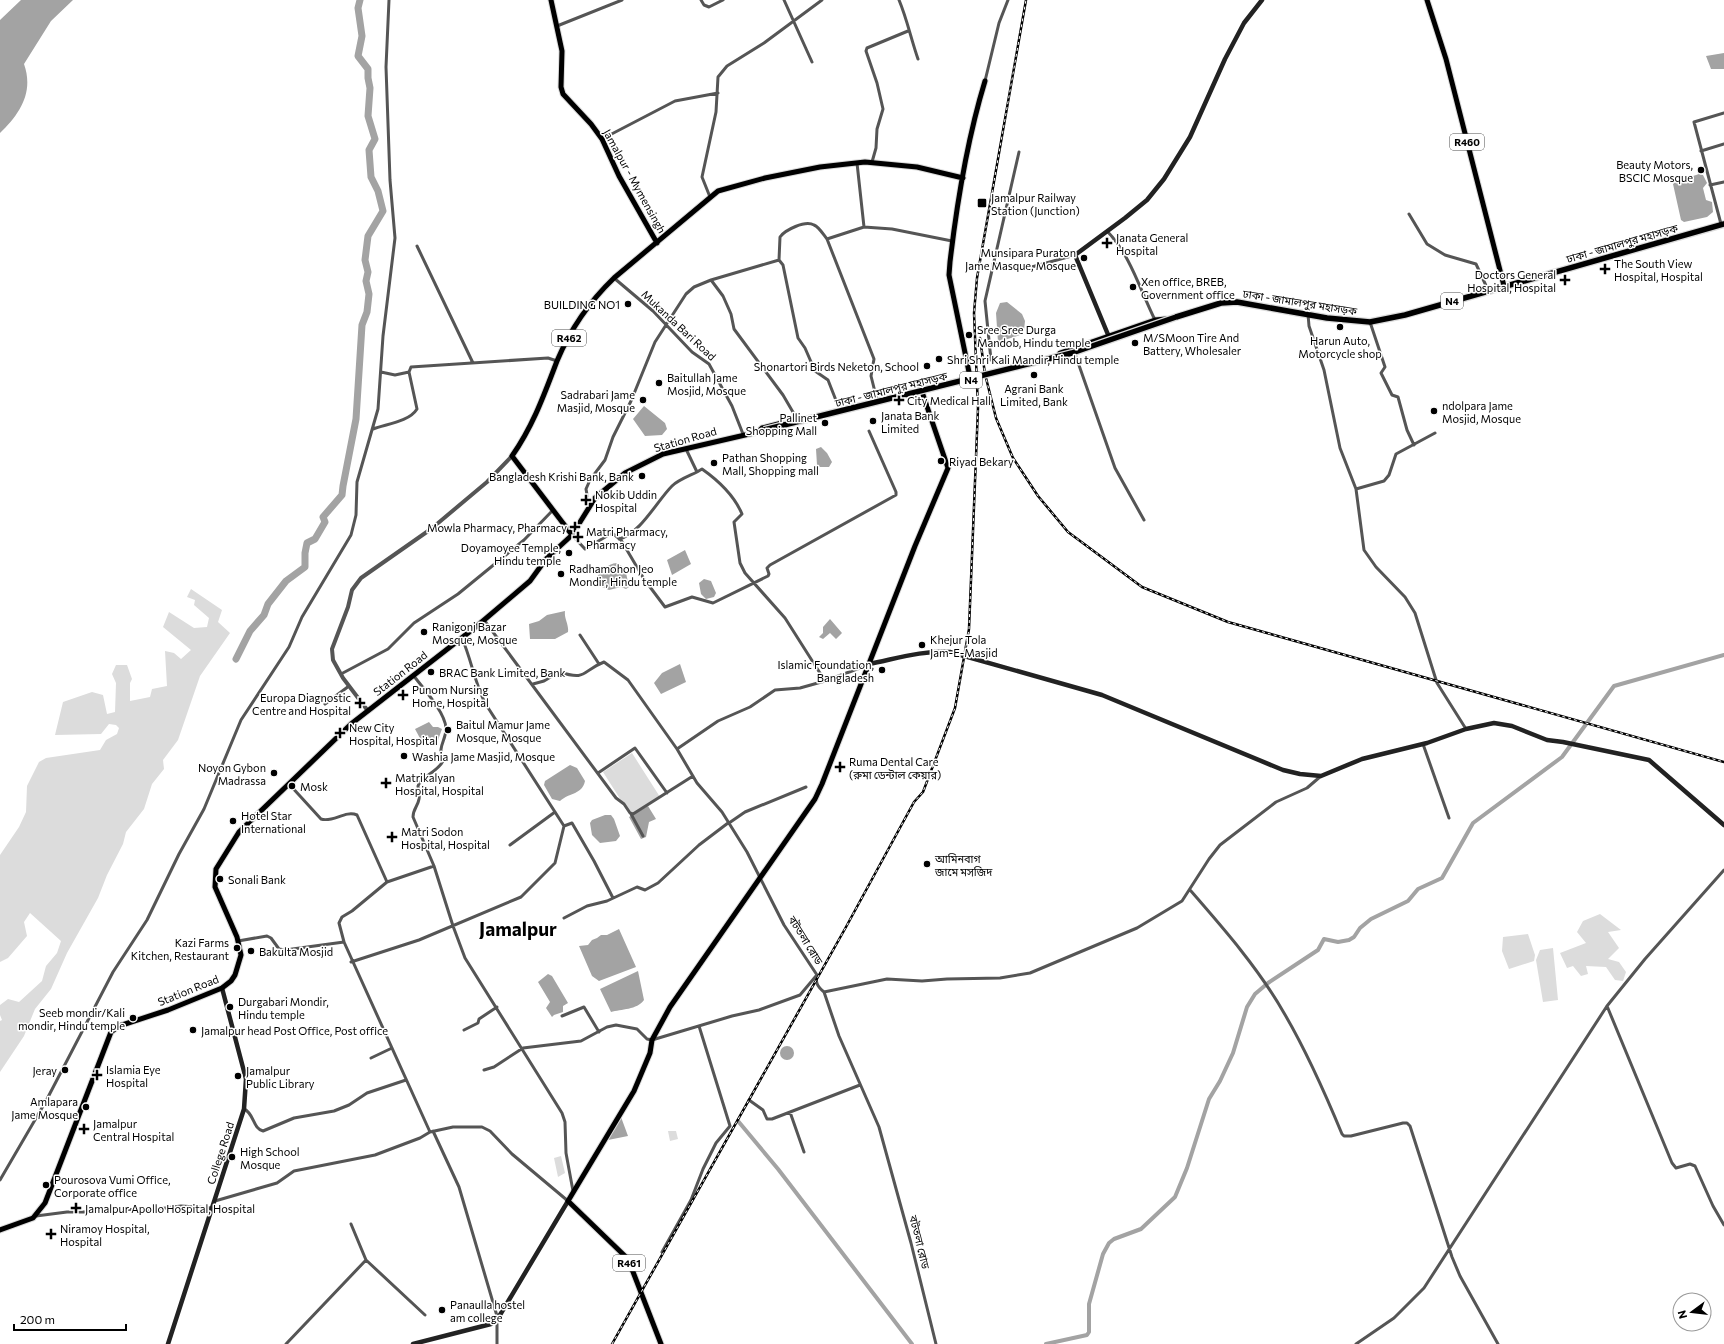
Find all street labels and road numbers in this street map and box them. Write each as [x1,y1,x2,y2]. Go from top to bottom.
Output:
street label: Jamalpur - Mymensingh [600,127,669,236]
road number: R460 [1450,134,1484,150]
street label: ঢাকা - জামালপুর মহাসড়ক [1564,221,1680,266]
street label: ঢাকা - জামালপুর মহাসড়ক [1241,286,1358,318]
street label: Mukanda Bari Road [639,287,719,363]
road number: N4 [1441,293,1463,309]
road number: R462 [552,330,586,346]
street label: ঢাকা - জামালপুর মহাসড়ক [832,369,949,410]
road number: N4 [960,372,982,388]
street label: Station Road [652,424,718,454]
street label: Station Road [371,648,429,698]
street label: বটতলা রোড [785,913,826,967]
street label: Station Road [156,972,220,1008]
street label: College Road [204,1120,236,1186]
street label: বটতলা রোড [907,1213,933,1270]
road number: R461 [613,1255,645,1271]

